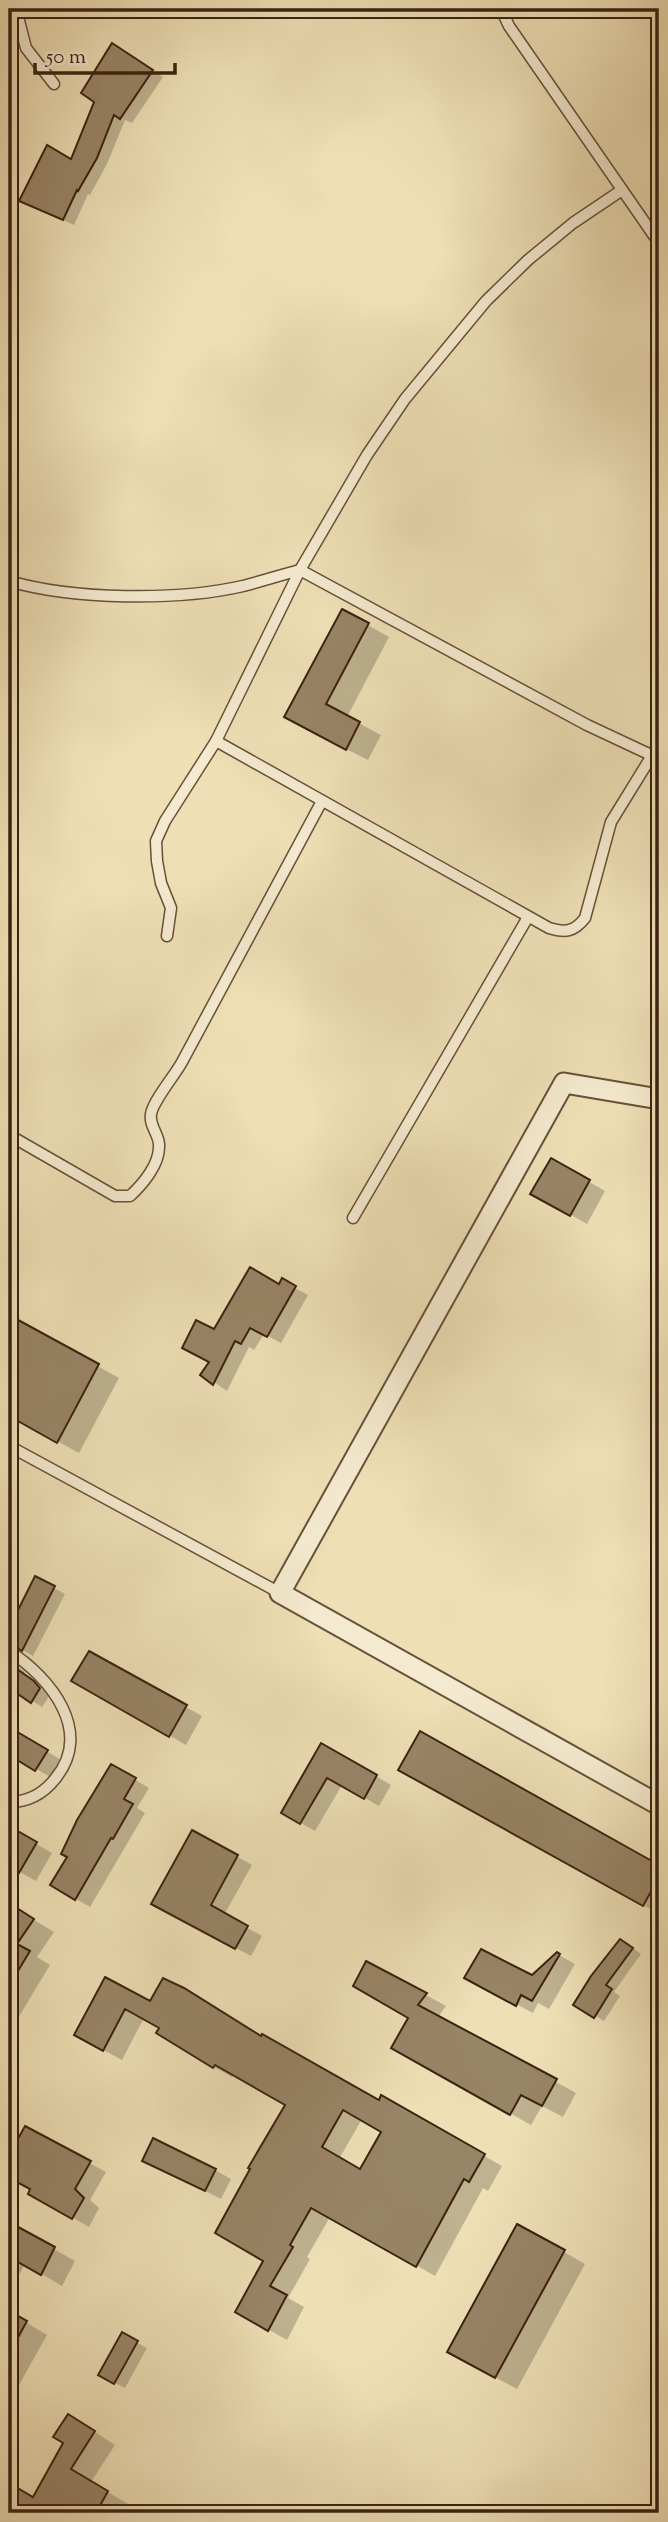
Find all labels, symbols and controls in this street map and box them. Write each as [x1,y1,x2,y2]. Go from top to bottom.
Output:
scale bar [35,32,175,76]
text: 50 m [45,43,86,73]

